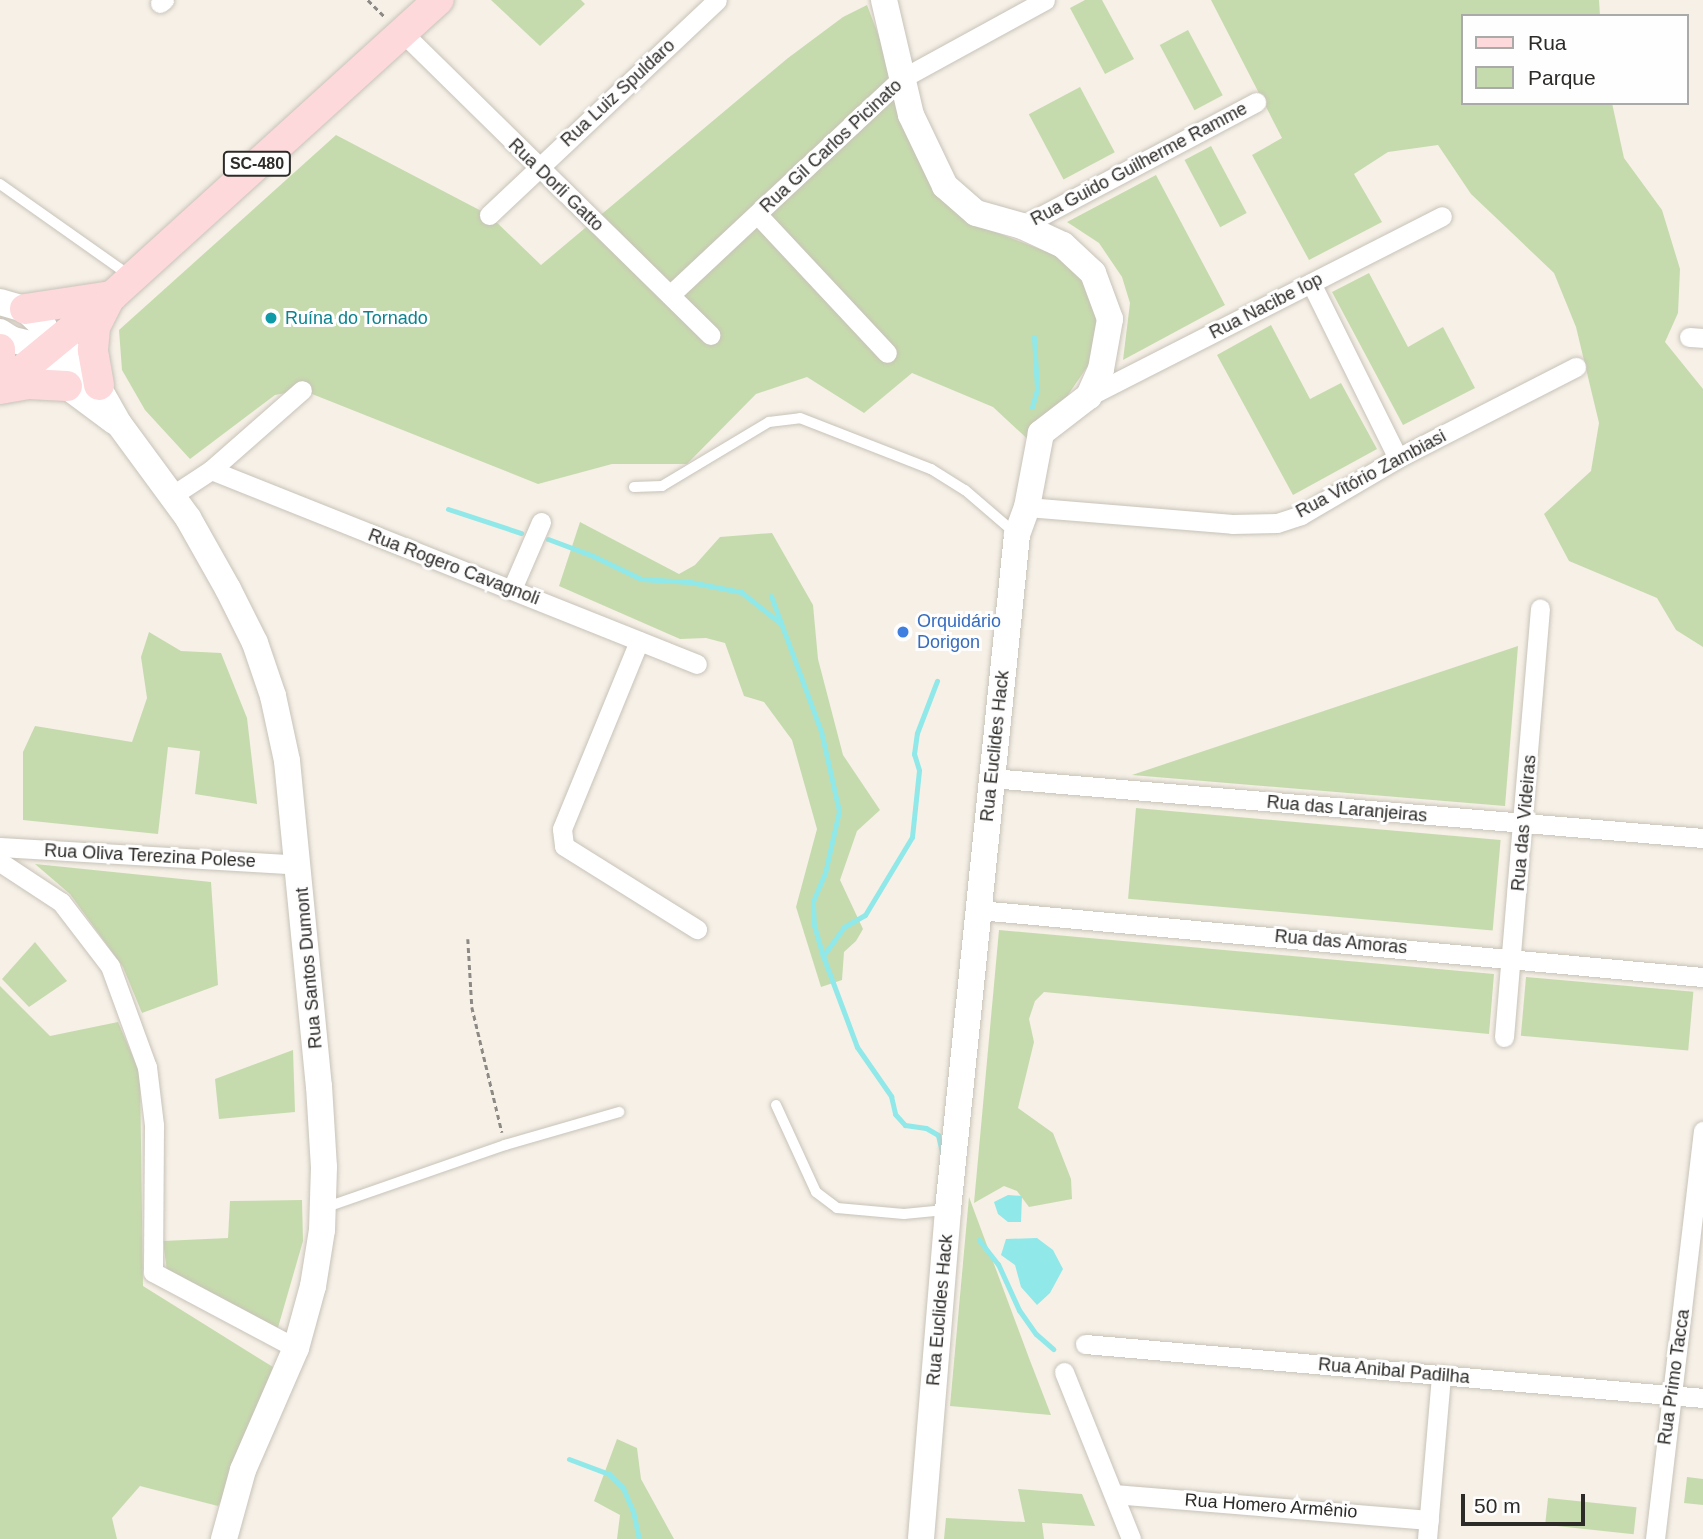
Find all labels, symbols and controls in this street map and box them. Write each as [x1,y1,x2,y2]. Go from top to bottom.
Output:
legend [1462,14,1689,105]
text: Rua [1528,31,1567,54]
street label: Rua Luiz Spuldaro [556,35,680,151]
text: Parque [1528,66,1596,89]
street label: Rua Gil Carlos Picinato [756,75,906,217]
street label: Rua Guido Guilherme Ramme [1027,98,1251,230]
street label: Rua Dorli Gatto [504,134,608,236]
road number: SC-480 [222,152,292,176]
street label: Rua Nacibe Iop [1206,268,1326,344]
place label: Ruína do Tornado [285,307,428,329]
marker: Ruína do Tornado [263,310,279,326]
street label: Rua Vitório Zambiasi [1292,425,1450,523]
street label: Rua Rogero Cavagnoli [365,524,543,610]
place label: Orquidário Dorigon [917,611,1001,654]
marker: Orquidário Dorigon [895,624,911,640]
street label: Rua Euclides Hack [976,669,1014,823]
street label: Rua das Videiras [1507,754,1541,892]
street label: Rua das Laranjeiras [1266,791,1428,827]
street label: Rua Oliva Terezina Polese [44,840,256,872]
street label: Rua Santos Dumont [291,886,327,1050]
street label: Rua das Amoras [1273,925,1409,959]
street label: Rua Euclides Hack [923,1233,957,1387]
street label: Rua Primo Tacca [1654,1308,1694,1446]
street label: Rua Anibal Padilha [1317,1354,1471,1388]
scale bar [1465,1480,1589,1524]
street label: Rua Homero Armênio [1183,1489,1359,1523]
text: 50 m [1474,1494,1521,1517]

